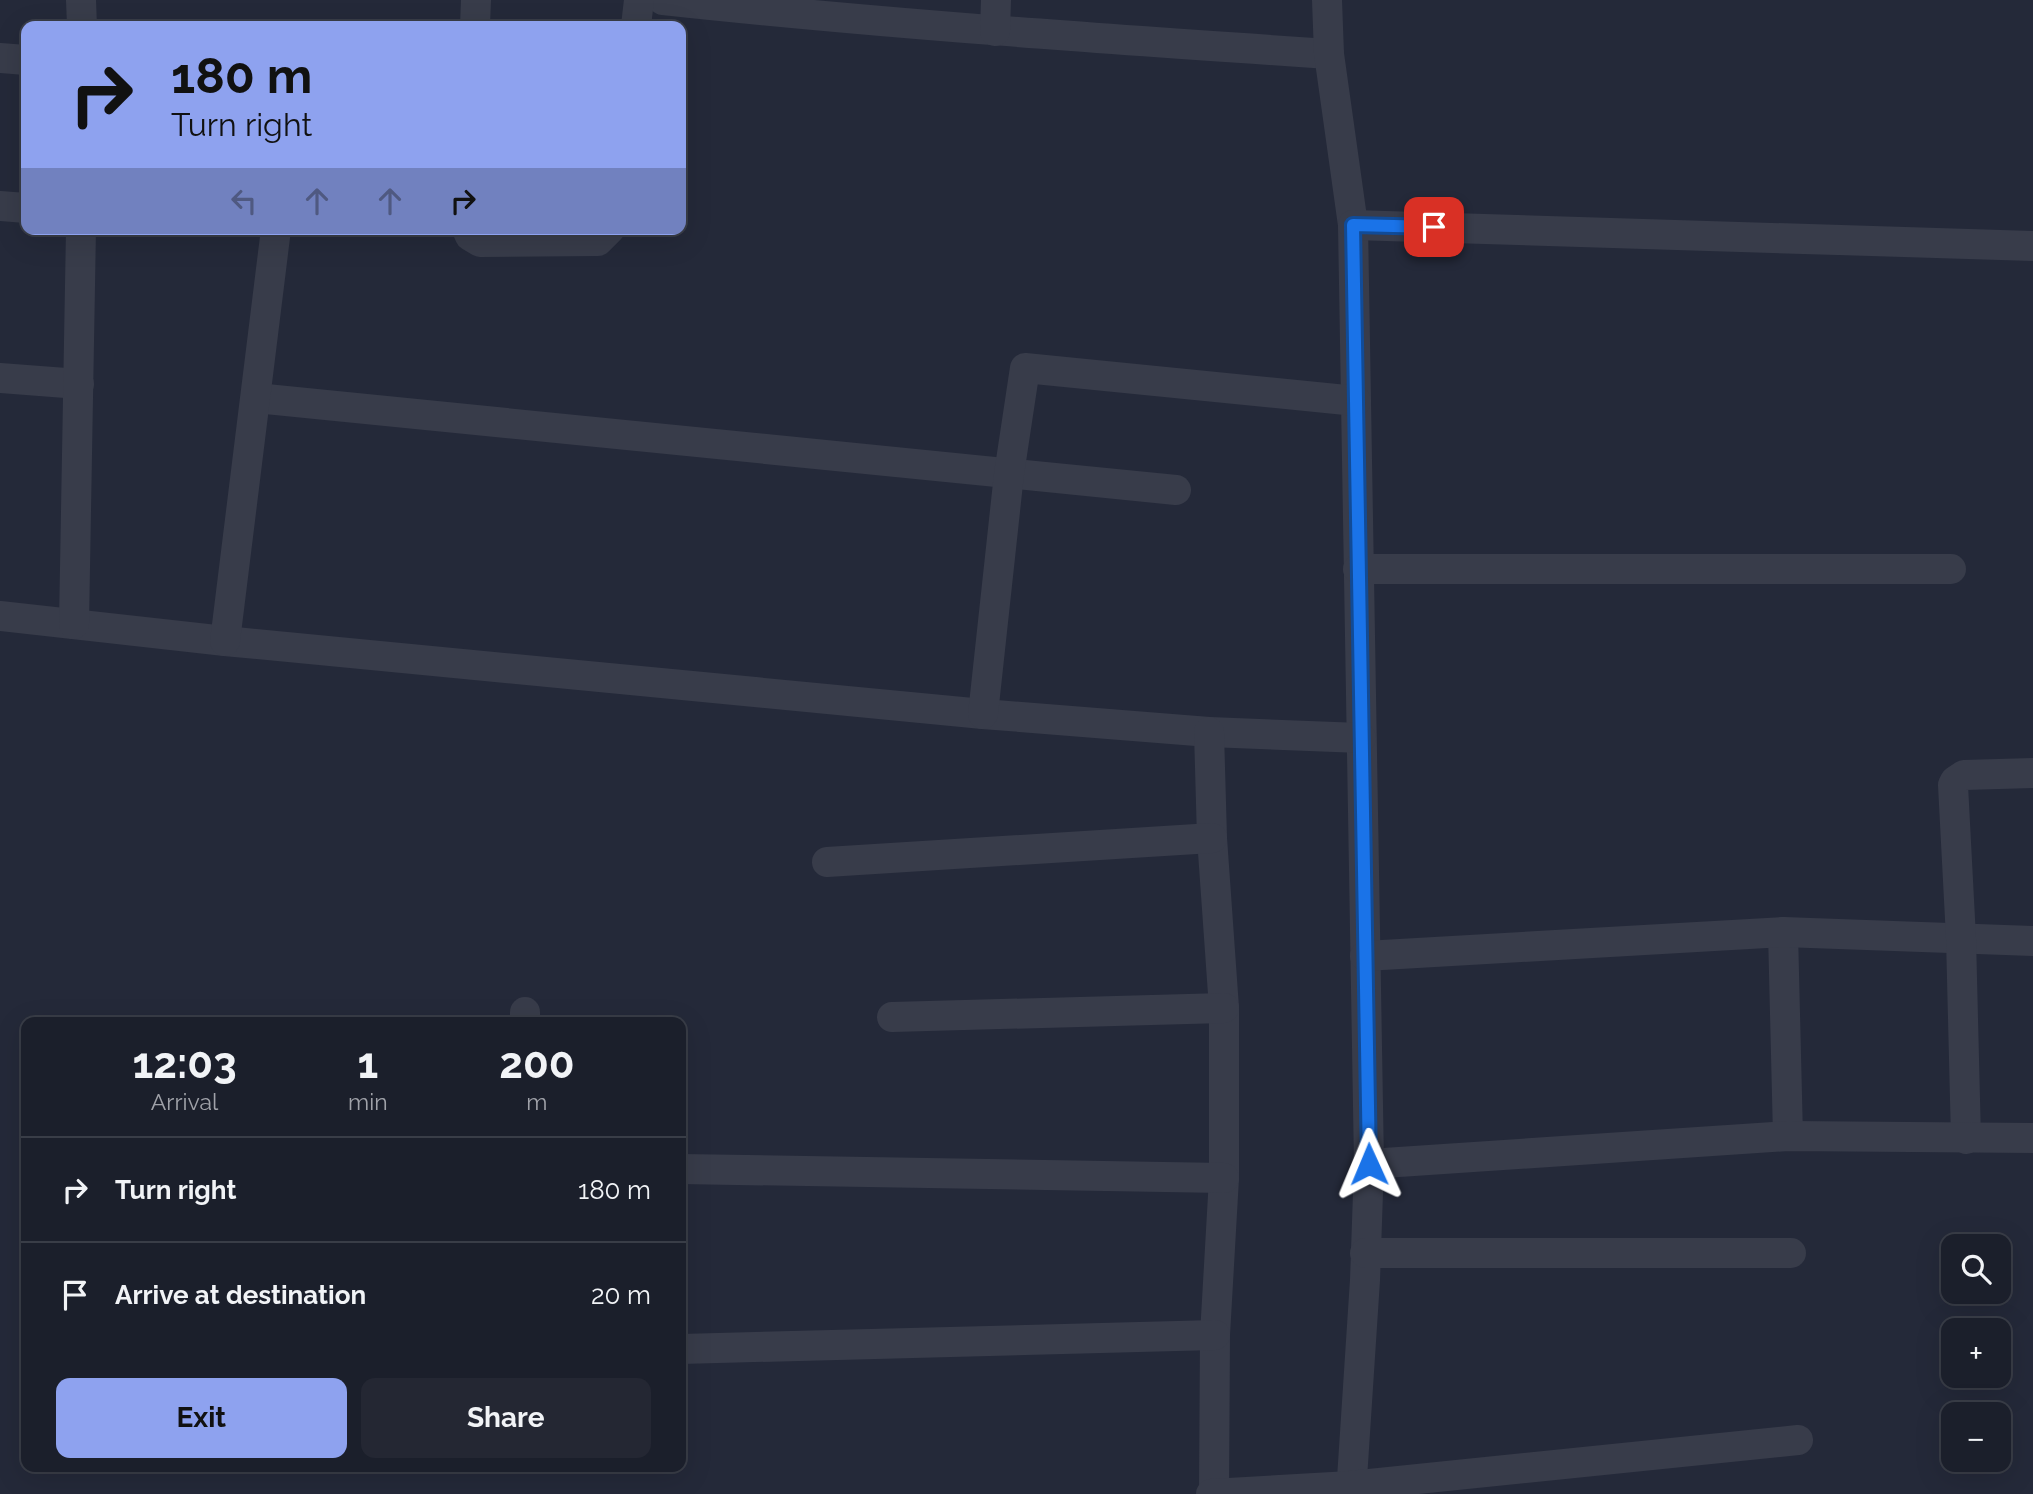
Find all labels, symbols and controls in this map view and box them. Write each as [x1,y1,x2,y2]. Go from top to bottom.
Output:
text: 180 m [171,47,312,104]
icon: right [56,49,147,140]
text: Turn right [171,106,312,143]
icon: left [225,182,263,220]
icon: ahead [298,182,336,220]
icon: ahead [371,182,409,220]
icon: right [444,182,482,220]
pin [1404,197,1464,257]
icon: arrive [1415,208,1453,246]
text: 12:03 [133,1039,237,1088]
text: 1 [358,1039,378,1088]
text: 200 [499,1039,574,1088]
text: Arrival [151,1088,218,1115]
text: min [348,1088,388,1115]
text: m [526,1088,547,1115]
position arrow [1332,1127,1406,1201]
icon: right [56,1171,94,1209]
text: Turn right [115,1175,236,1205]
text: 180 m [578,1175,651,1205]
map controls [1941,1234,2011,1472]
button: search [1941,1234,2011,1304]
icon: arrive [56,1276,94,1314]
text: Arrive at destination [115,1280,366,1310]
text: 20 m [591,1280,651,1310]
button: + [1941,1318,2011,1388]
button: Exit [56,1378,347,1458]
button: Share [361,1378,651,1458]
button: − [1941,1402,2011,1472]

